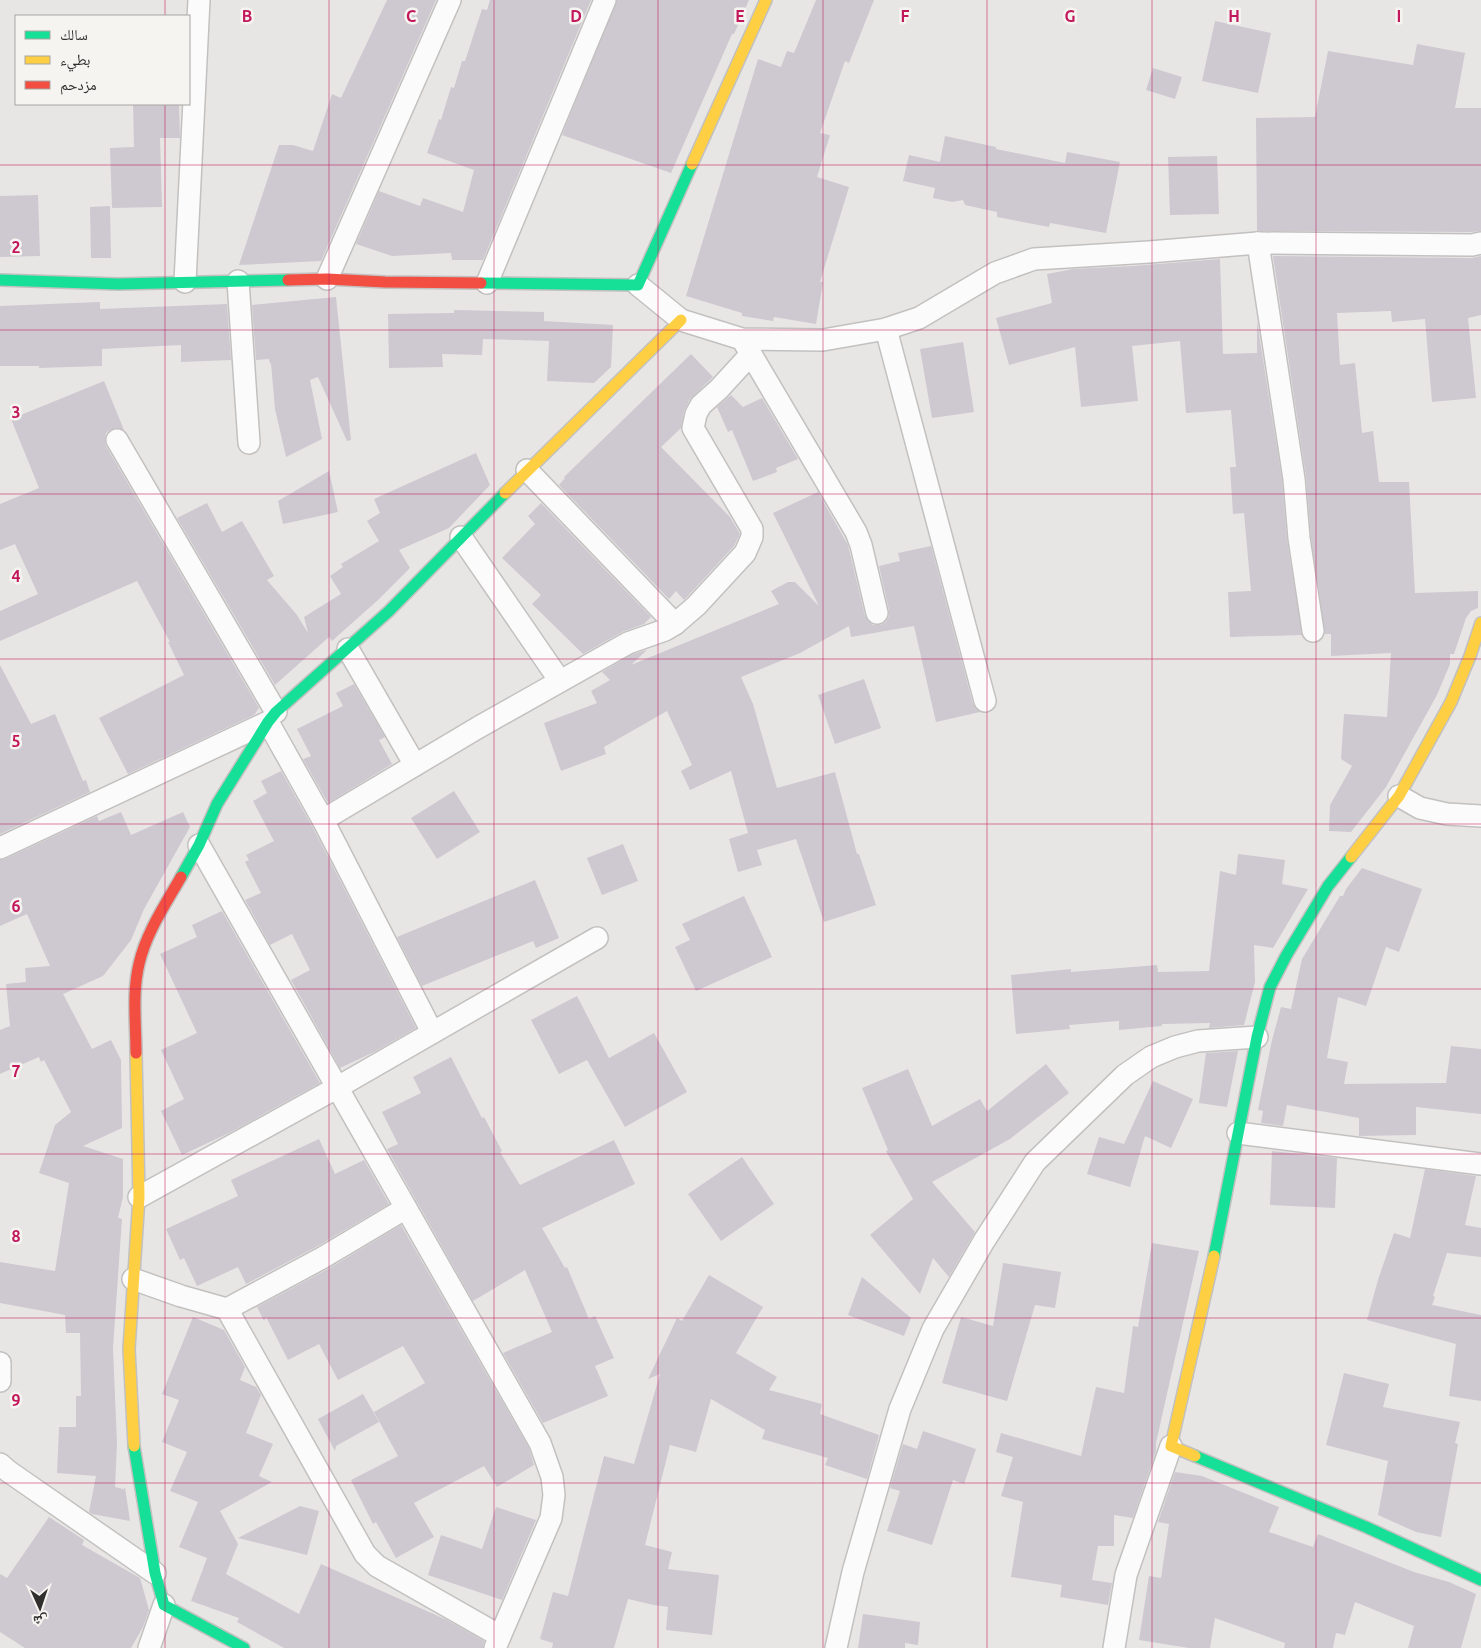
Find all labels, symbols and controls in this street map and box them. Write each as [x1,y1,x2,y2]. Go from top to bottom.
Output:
text: B [242,7,252,25]
text: C [406,7,416,25]
text: D [570,7,582,25]
text: E [735,7,745,25]
text: F [901,7,910,25]
text: G [1064,7,1076,25]
text: H [1228,7,1240,25]
text: I [1397,7,1401,25]
legend [15,15,190,105]
text: سالك [60,26,88,43]
text: بطيء [60,51,90,72]
text: مزدحم [60,76,97,95]
text: 2 [11,238,21,256]
text: 3 [11,403,21,421]
text: 4 [11,567,21,585]
text: 5 [11,732,21,750]
text: 6 [11,897,21,915]
text: 7 [11,1062,21,1080]
text: 8 [11,1227,21,1245]
text: 9 [11,1391,21,1409]
north arrow [15,1583,65,1633]
text: ش [33,1612,49,1629]

